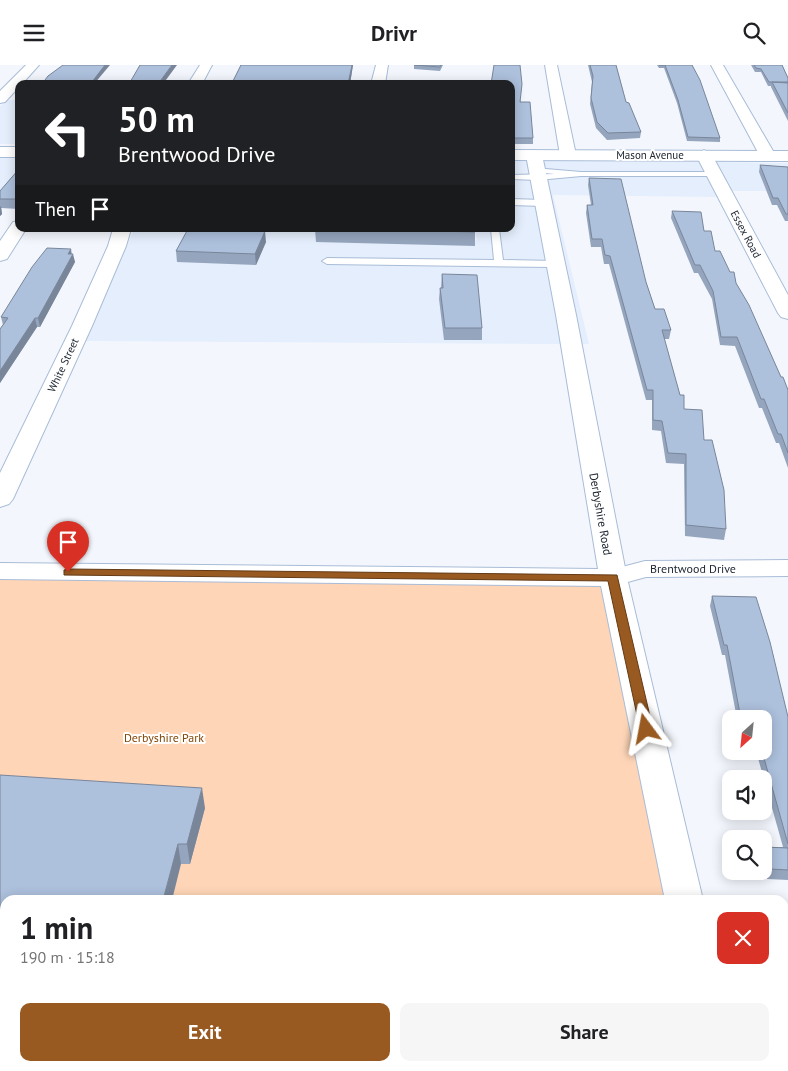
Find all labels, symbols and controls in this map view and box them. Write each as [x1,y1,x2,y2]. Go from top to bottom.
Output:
icon: menu [20,19,48,47]
text: Drivr [371,19,417,47]
icon: search [740,19,768,47]
text: 50 m [118,96,195,142]
icon: left [35,100,100,165]
text: Brentwood Drive [118,140,276,168]
street label: Mason Avenue [616,148,684,162]
icon: arrive [86,195,114,223]
text: Then [35,197,76,221]
street label: Essex Road [728,208,764,260]
street label: White Street [44,335,82,394]
street label: Derbyshire Road [586,472,616,556]
pin [47,521,89,572]
icon: arrive [54,528,82,556]
street label: Brentwood Drive [650,561,736,576]
position arrow [619,702,671,754]
north arrow [722,710,772,760]
map controls [722,710,772,880]
park label: Derbyshire Park [124,730,204,745]
button: sound [722,770,772,820]
button: search [722,830,772,880]
text: 1 min [20,908,93,947]
button: close [717,912,769,964]
text: 190 m · 15:18 [20,947,115,967]
button: Exit [20,1003,390,1061]
button: Share [400,1003,769,1061]

